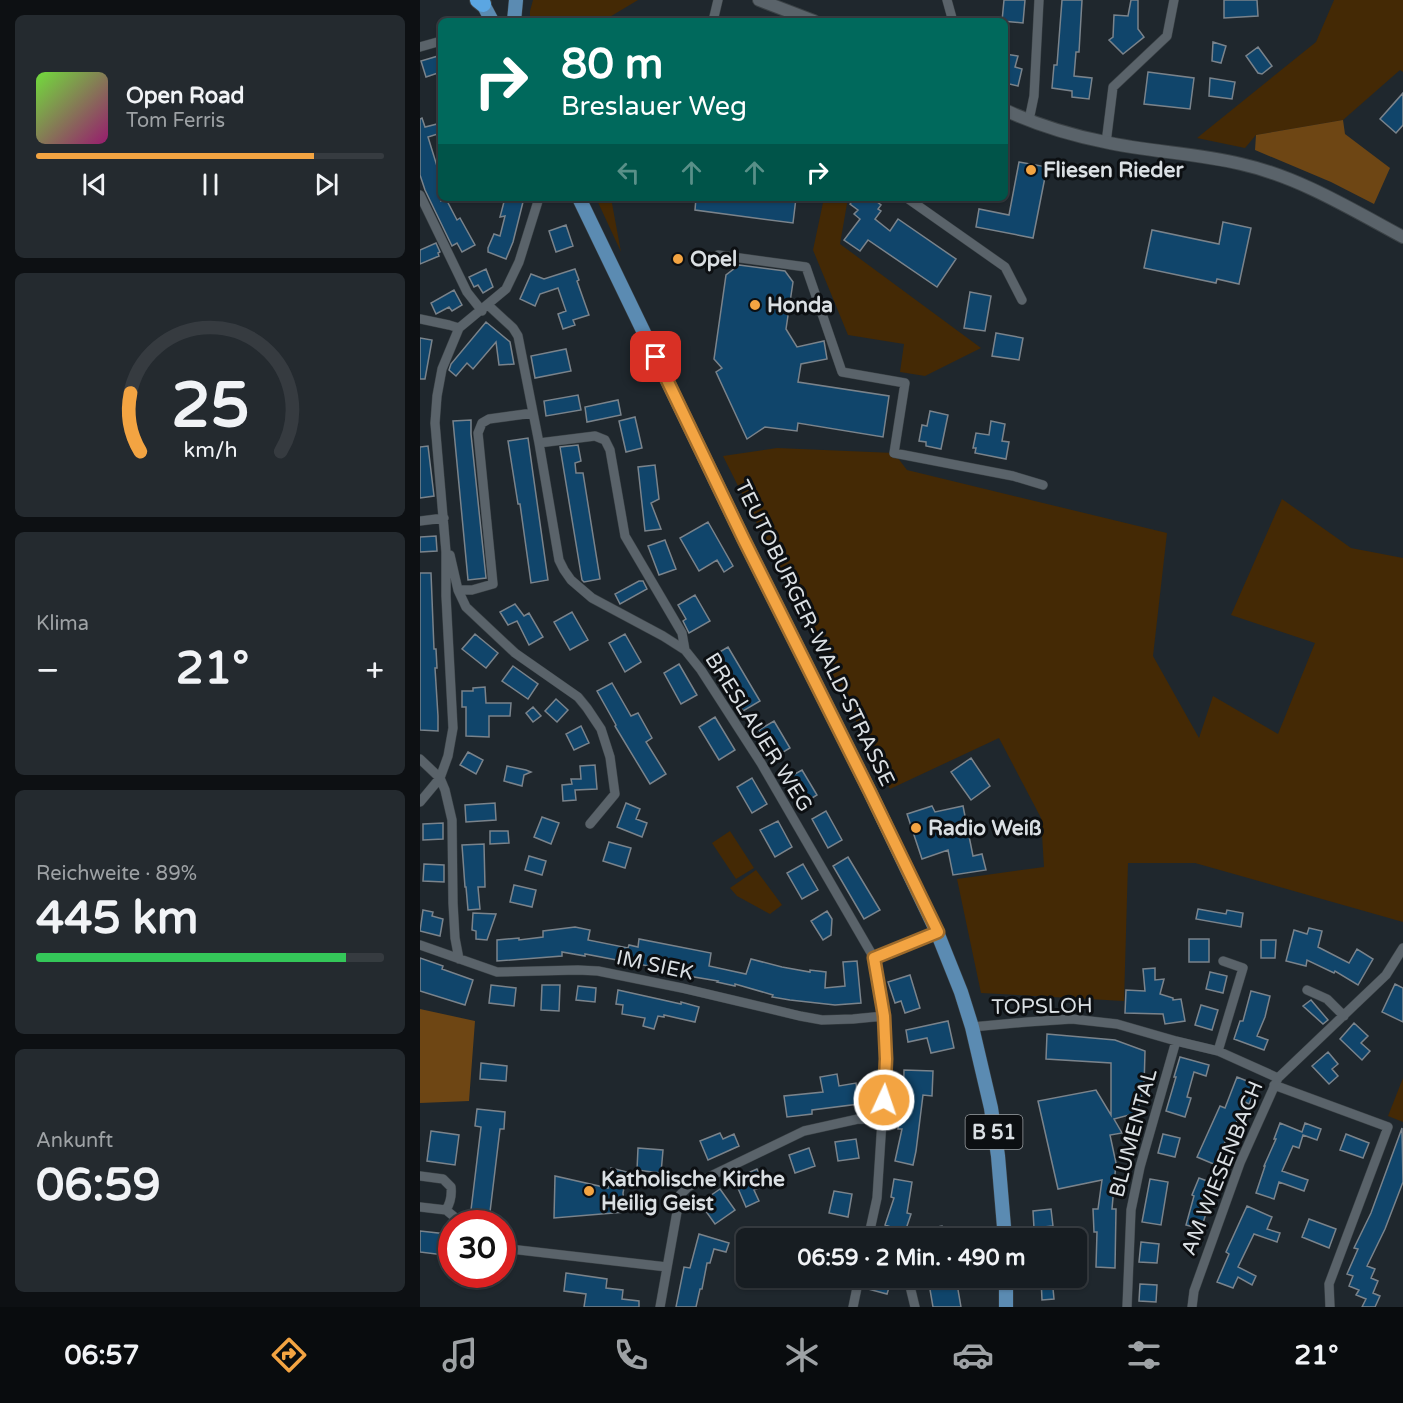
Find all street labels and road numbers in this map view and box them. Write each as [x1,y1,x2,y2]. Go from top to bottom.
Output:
street label: TEUTOBURGER-WALD-STRASSE [729,476,900,790]
street label: BRESLAUER WEG [700,648,818,816]
street label: IM SIEK [614,945,696,986]
street label: TOPSLOH [991,993,1093,1020]
street label: BLUMENTAL [1104,1066,1163,1200]
street label: AM WIESENBACH [1176,1077,1269,1259]
road number: B 51 [966,1115,1022,1149]

